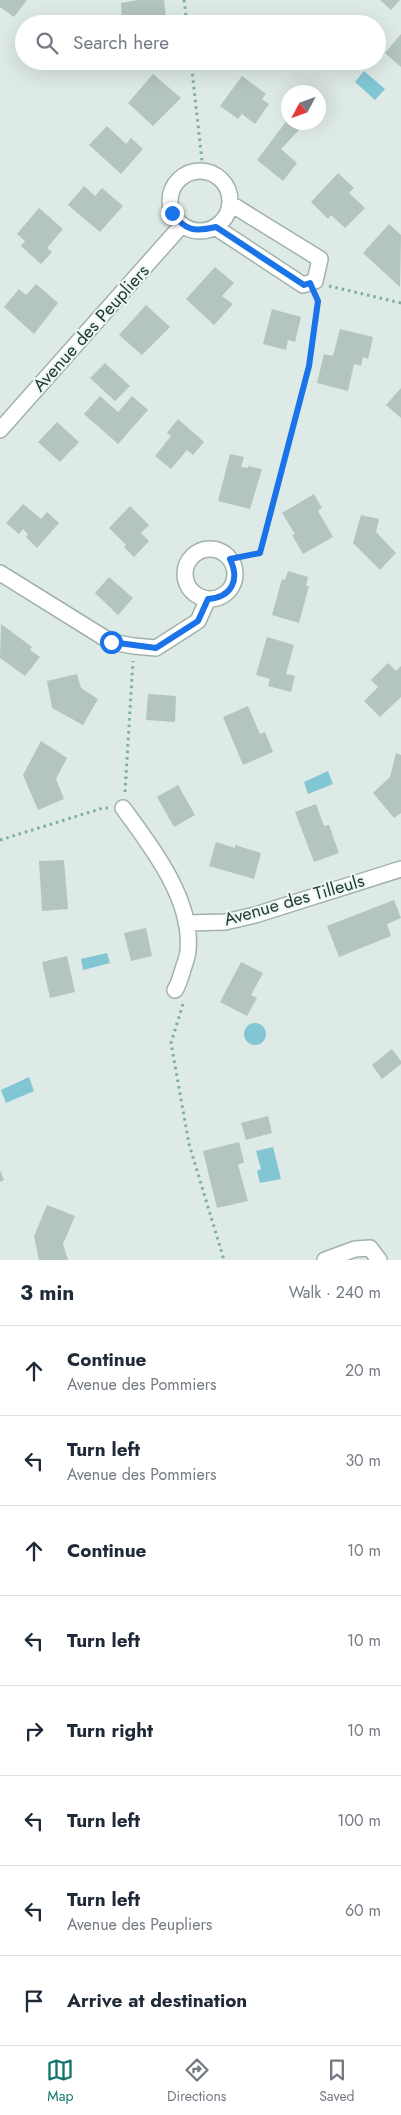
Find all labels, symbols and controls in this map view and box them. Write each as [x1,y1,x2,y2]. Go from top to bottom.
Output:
search box [15,15,386,70]
icon: search [33,29,61,57]
text: Search here [73,29,169,56]
north arrow [281,85,326,130]
route end [161,202,184,225]
street label: Avenue des Peupliers [27,259,155,397]
route start [100,631,123,654]
street label: Avenue des Tilleuls [221,868,367,932]
text: 3 min [20,1278,74,1308]
text: Walk · 240 m [289,1281,381,1304]
text: Continue [67,1346,146,1373]
icon: ahead [20,1357,48,1385]
text: 20 m [345,1359,381,1382]
text: Avenue des Pommiers [67,1373,217,1396]
text: Turn left [67,1436,140,1463]
icon: left [20,1447,48,1475]
text: 30 m [345,1449,381,1472]
text: Avenue des Pommiers [67,1463,217,1486]
icon: ahead [20,1537,48,1565]
text: Continue [67,1537,146,1564]
text: 10 m [347,1539,381,1562]
icon: left [20,1627,48,1655]
text: Turn left [67,1627,140,1654]
text: 10 m [347,1629,381,1652]
icon: right [20,1717,48,1745]
text: Turn right [67,1717,153,1744]
text: 10 m [347,1719,381,1742]
icon: left [20,1807,48,1835]
text: Turn left [67,1807,140,1834]
text: 100 m [337,1809,381,1832]
text: Turn left [67,1886,140,1913]
icon: left [20,1897,48,1925]
text: 60 m [345,1899,381,1922]
text: Avenue des Peupliers [67,1913,212,1936]
icon: arrive [20,1987,48,2015]
text: Arrive at destination [67,1987,247,2014]
tab: Map [46,2056,74,2106]
tab: Directions [167,2056,226,2106]
tab: Saved [319,2056,355,2106]

